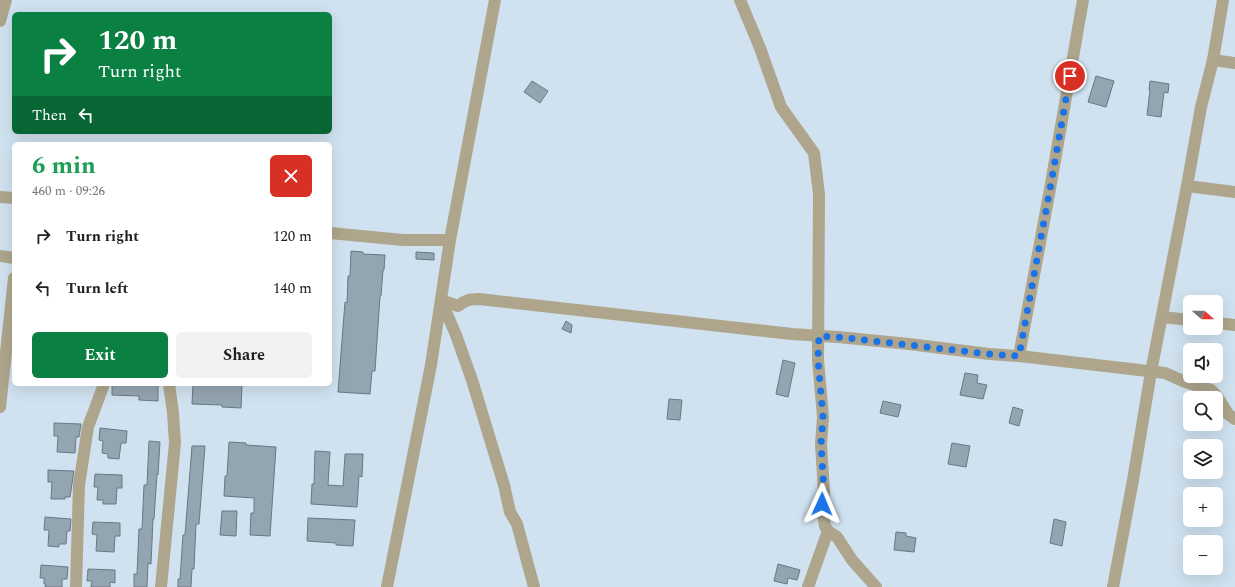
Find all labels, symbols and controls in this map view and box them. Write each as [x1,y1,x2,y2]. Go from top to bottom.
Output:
text: 120 m [98,19,177,62]
icon: right [32,28,84,80]
text: Turn right [98,58,181,85]
pin [1053,59,1087,93]
icon: arrive [1059,65,1081,87]
text: Then [32,104,67,127]
icon: left [75,104,97,126]
text: 6 min [32,148,96,184]
button: close [270,155,312,197]
text: 460 m · 09:26 [32,181,105,201]
icon: right [32,225,54,247]
text: Turn right [66,225,139,248]
text: 120 m [273,225,312,248]
icon: left [32,277,54,299]
text: Turn left [66,277,128,300]
text: 140 m [273,277,312,300]
north arrow [1183,295,1223,335]
map controls [1183,295,1223,575]
button: Exit [32,332,168,378]
button: Share [176,332,312,378]
button: sound [1183,343,1223,383]
button: search [1183,391,1223,431]
button: layers [1183,439,1223,479]
position arrow [801,483,843,525]
button: + [1183,487,1223,527]
button: − [1183,535,1223,575]

